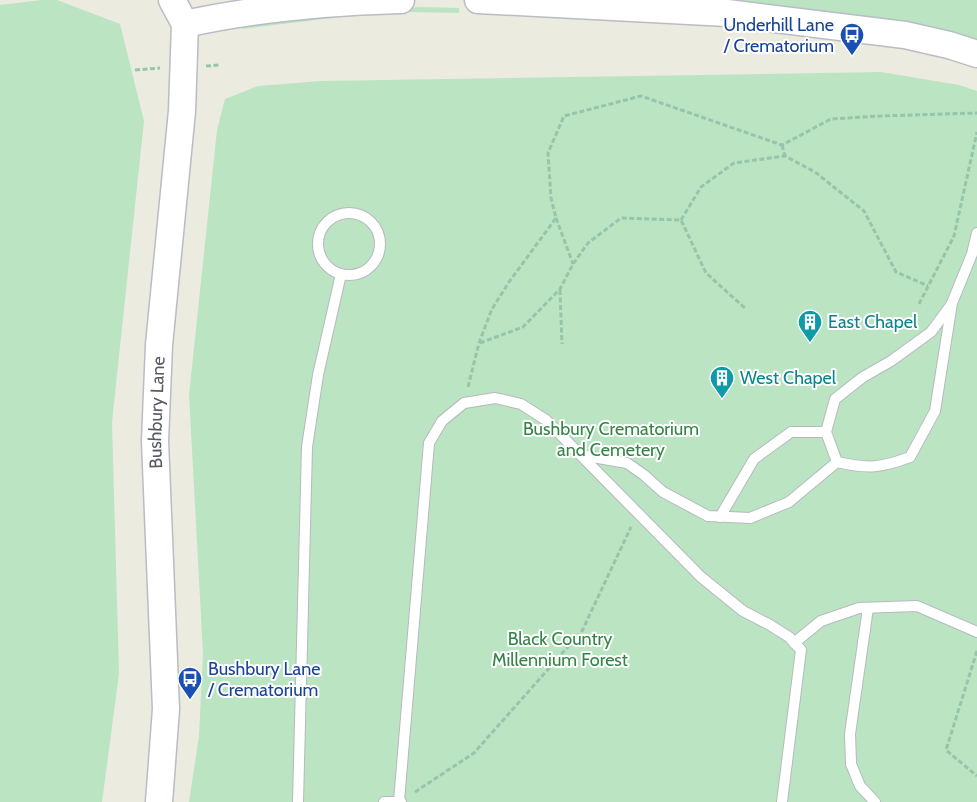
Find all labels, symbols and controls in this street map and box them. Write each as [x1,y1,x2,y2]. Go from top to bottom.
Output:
place label: Underhill Lane / Crematorium [723,14,834,57]
bus stop icon: Underhill Lane / Crematorium [839,22,865,56]
building icon: East Chapel [797,309,823,343]
place label: East Chapel [828,311,918,333]
street label: Bushbury Lane [144,356,170,469]
building icon: West Chapel [709,365,735,399]
place label: West Chapel [740,367,837,389]
park label: Bushbury Crematorium and Cemetery [523,418,699,461]
park label: Black Country Millennium Forest [492,628,628,671]
place label: Bushbury Lane / Crematorium [207,658,320,701]
bus stop icon: Bushbury Lane / Crematorium [177,666,203,700]

